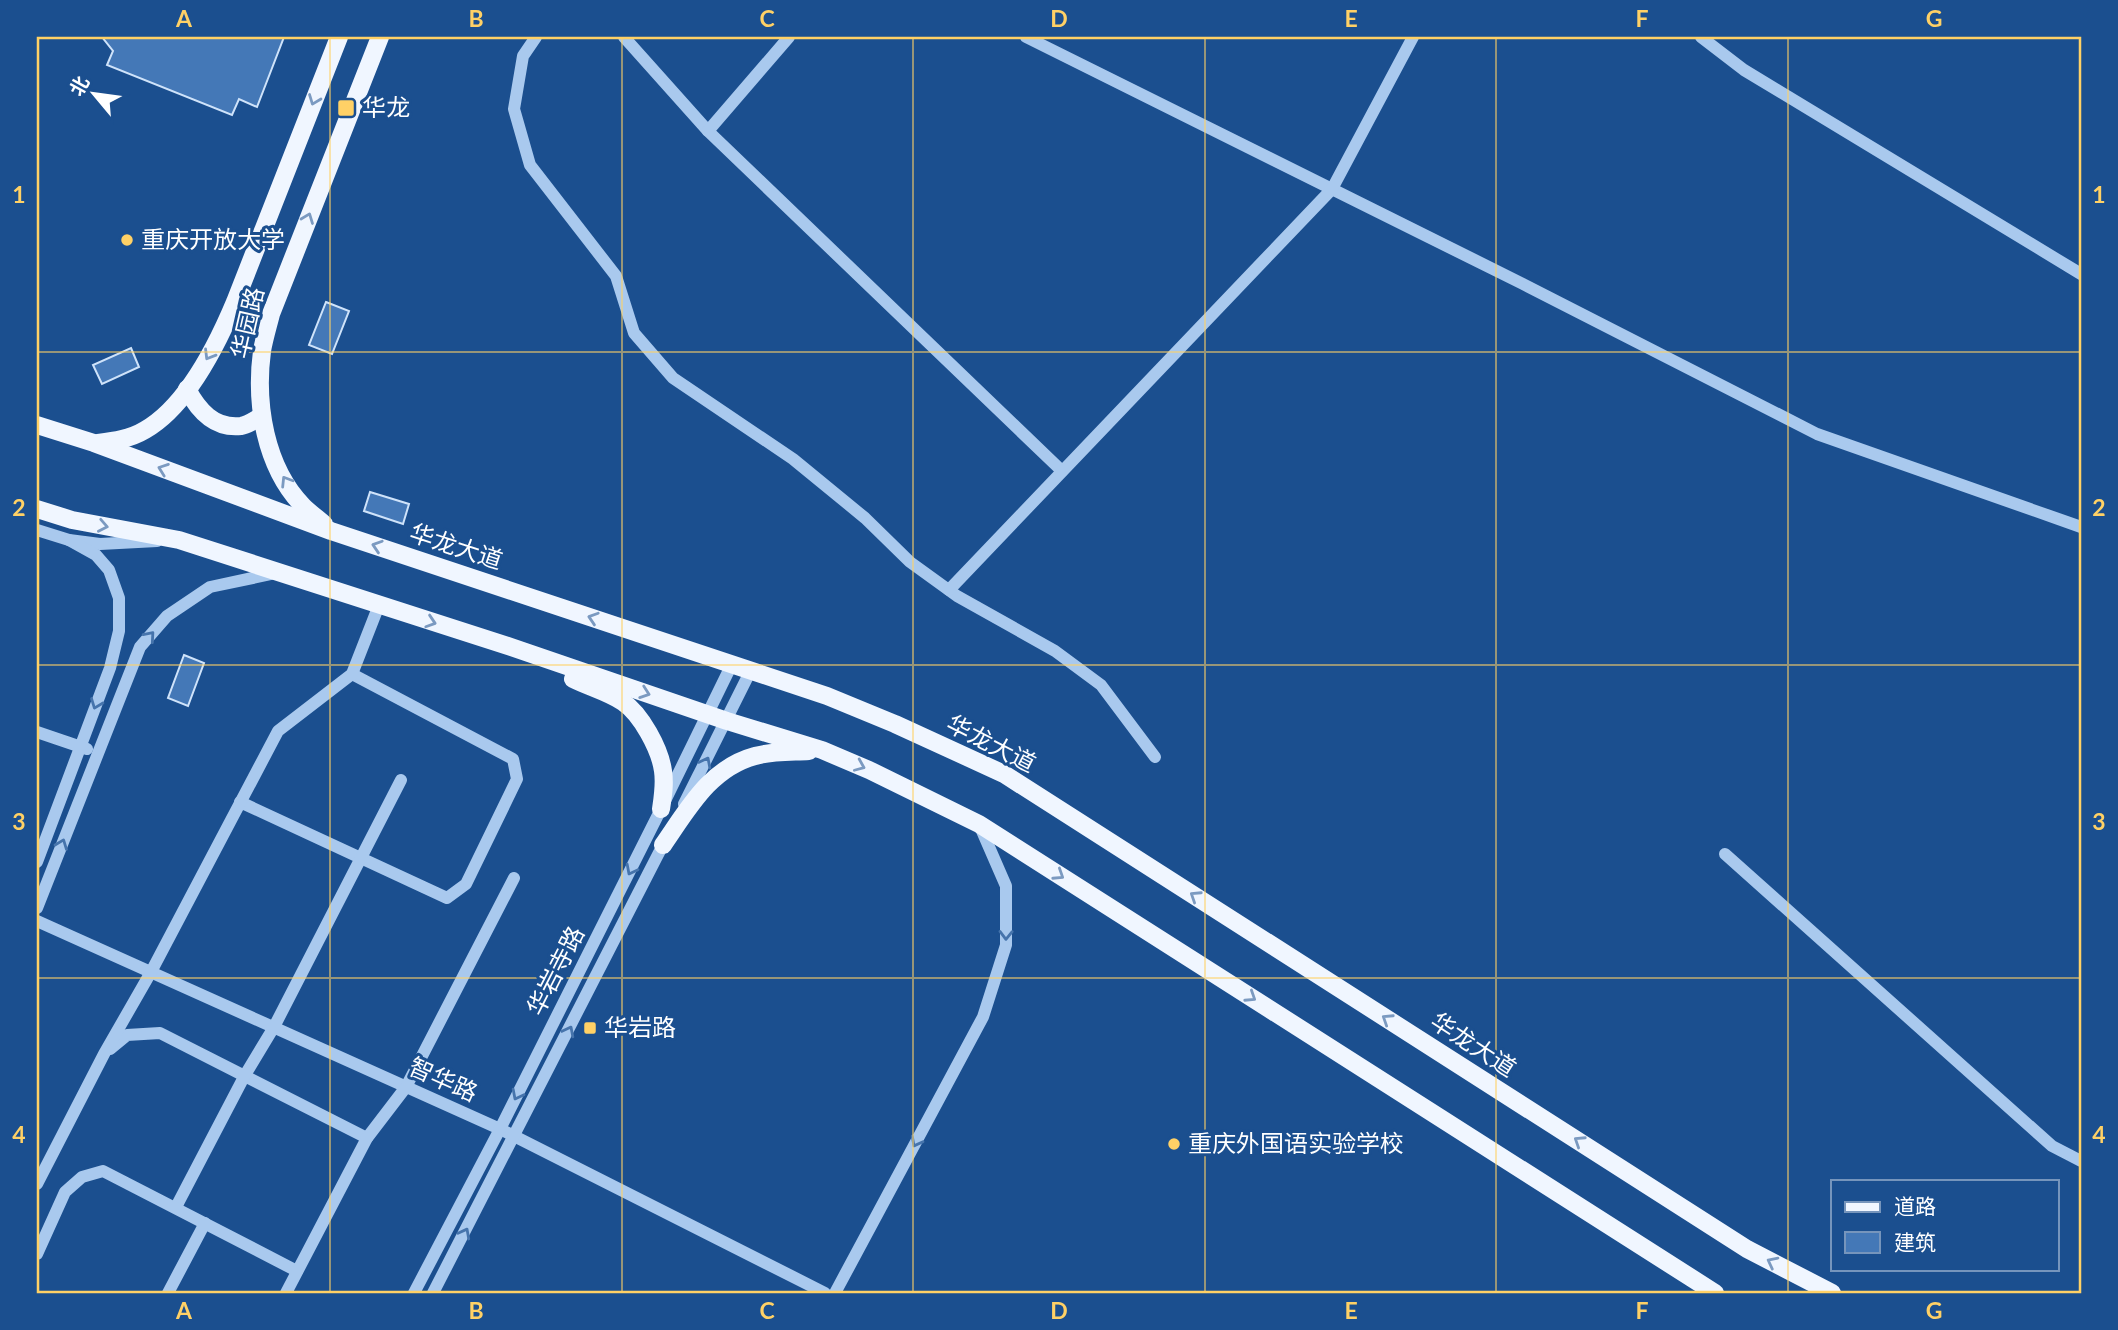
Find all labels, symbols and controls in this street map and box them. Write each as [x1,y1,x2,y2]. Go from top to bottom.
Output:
text: A [175,4,193,32]
text: B [468,4,484,32]
text: C [759,4,775,32]
text: D [1050,4,1068,32]
text: E [1344,4,1358,32]
text: F [1635,4,1649,32]
text: G [1926,4,1942,32]
north arrow [60,60,130,130]
text: 北 [64,72,93,99]
place label: 华龙 [362,92,410,121]
one-way arrow [309,94,323,106]
marker: 华龙 [336,98,356,118]
text: 1 [12,180,26,208]
text: 1 [2092,180,2106,208]
one-way arrow [300,212,314,224]
place label: 重庆开放大学 [141,224,285,253]
marker: 重庆开放大学 [119,232,135,248]
street label: 华园路 [224,284,269,361]
one-way arrow [204,348,217,361]
one-way arrow [158,463,170,477]
one-way arrow [281,476,294,489]
text: 2 [12,493,26,521]
text: 2 [2092,493,2106,521]
one-way arrow [97,517,109,532]
street label: 华龙大道 [406,517,507,574]
one-way arrow [372,540,384,554]
one-way arrow [588,612,600,626]
one-way arrow [424,613,436,628]
one-way arrow [142,631,154,644]
one-way arrow [638,685,651,699]
one-way arrow [90,698,104,710]
street label: 华龙大道 [942,708,1041,777]
one-way arrow [697,757,711,769]
one-way arrow [853,758,866,772]
text: 3 [12,807,26,835]
text: 3 [2092,807,2106,835]
one-way arrow [53,839,67,851]
one-way arrow [625,863,639,875]
one-way arrow [1052,867,1065,880]
one-way arrow [1190,892,1203,905]
street label: 华岩寺路 [520,921,589,1020]
one-way arrow [998,931,1014,941]
one-way arrow [1244,989,1257,1002]
street label: 华龙大道 [1426,1005,1522,1082]
place label: 华岩路 [604,1012,676,1041]
one-way arrow [1382,1014,1395,1027]
marker: 华岩路 [582,1020,598,1036]
one-way arrow [561,1025,574,1038]
street label: 智华路 [405,1051,482,1107]
one-way arrow [512,1088,526,1100]
text: 4 [12,1120,26,1148]
text: 4 [2092,1120,2106,1148]
place label: 重庆外国语实验学校 [1188,1128,1404,1157]
one-way arrow [911,1135,924,1148]
marker: 重庆外国语实验学校 [1166,1136,1182,1152]
one-way arrow [1573,1137,1586,1150]
legend [1831,1180,2058,1270]
text: 道路 [1894,1193,1936,1218]
one-way arrow [456,1228,470,1240]
text: 建筑 [1894,1229,1936,1254]
one-way arrow [1766,1257,1779,1270]
text: A [175,1296,193,1324]
text: B [468,1296,484,1324]
text: C [759,1296,775,1324]
text: D [1050,1296,1068,1324]
text: E [1344,1296,1358,1324]
text: F [1635,1296,1649,1324]
text: G [1926,1296,1942,1324]

